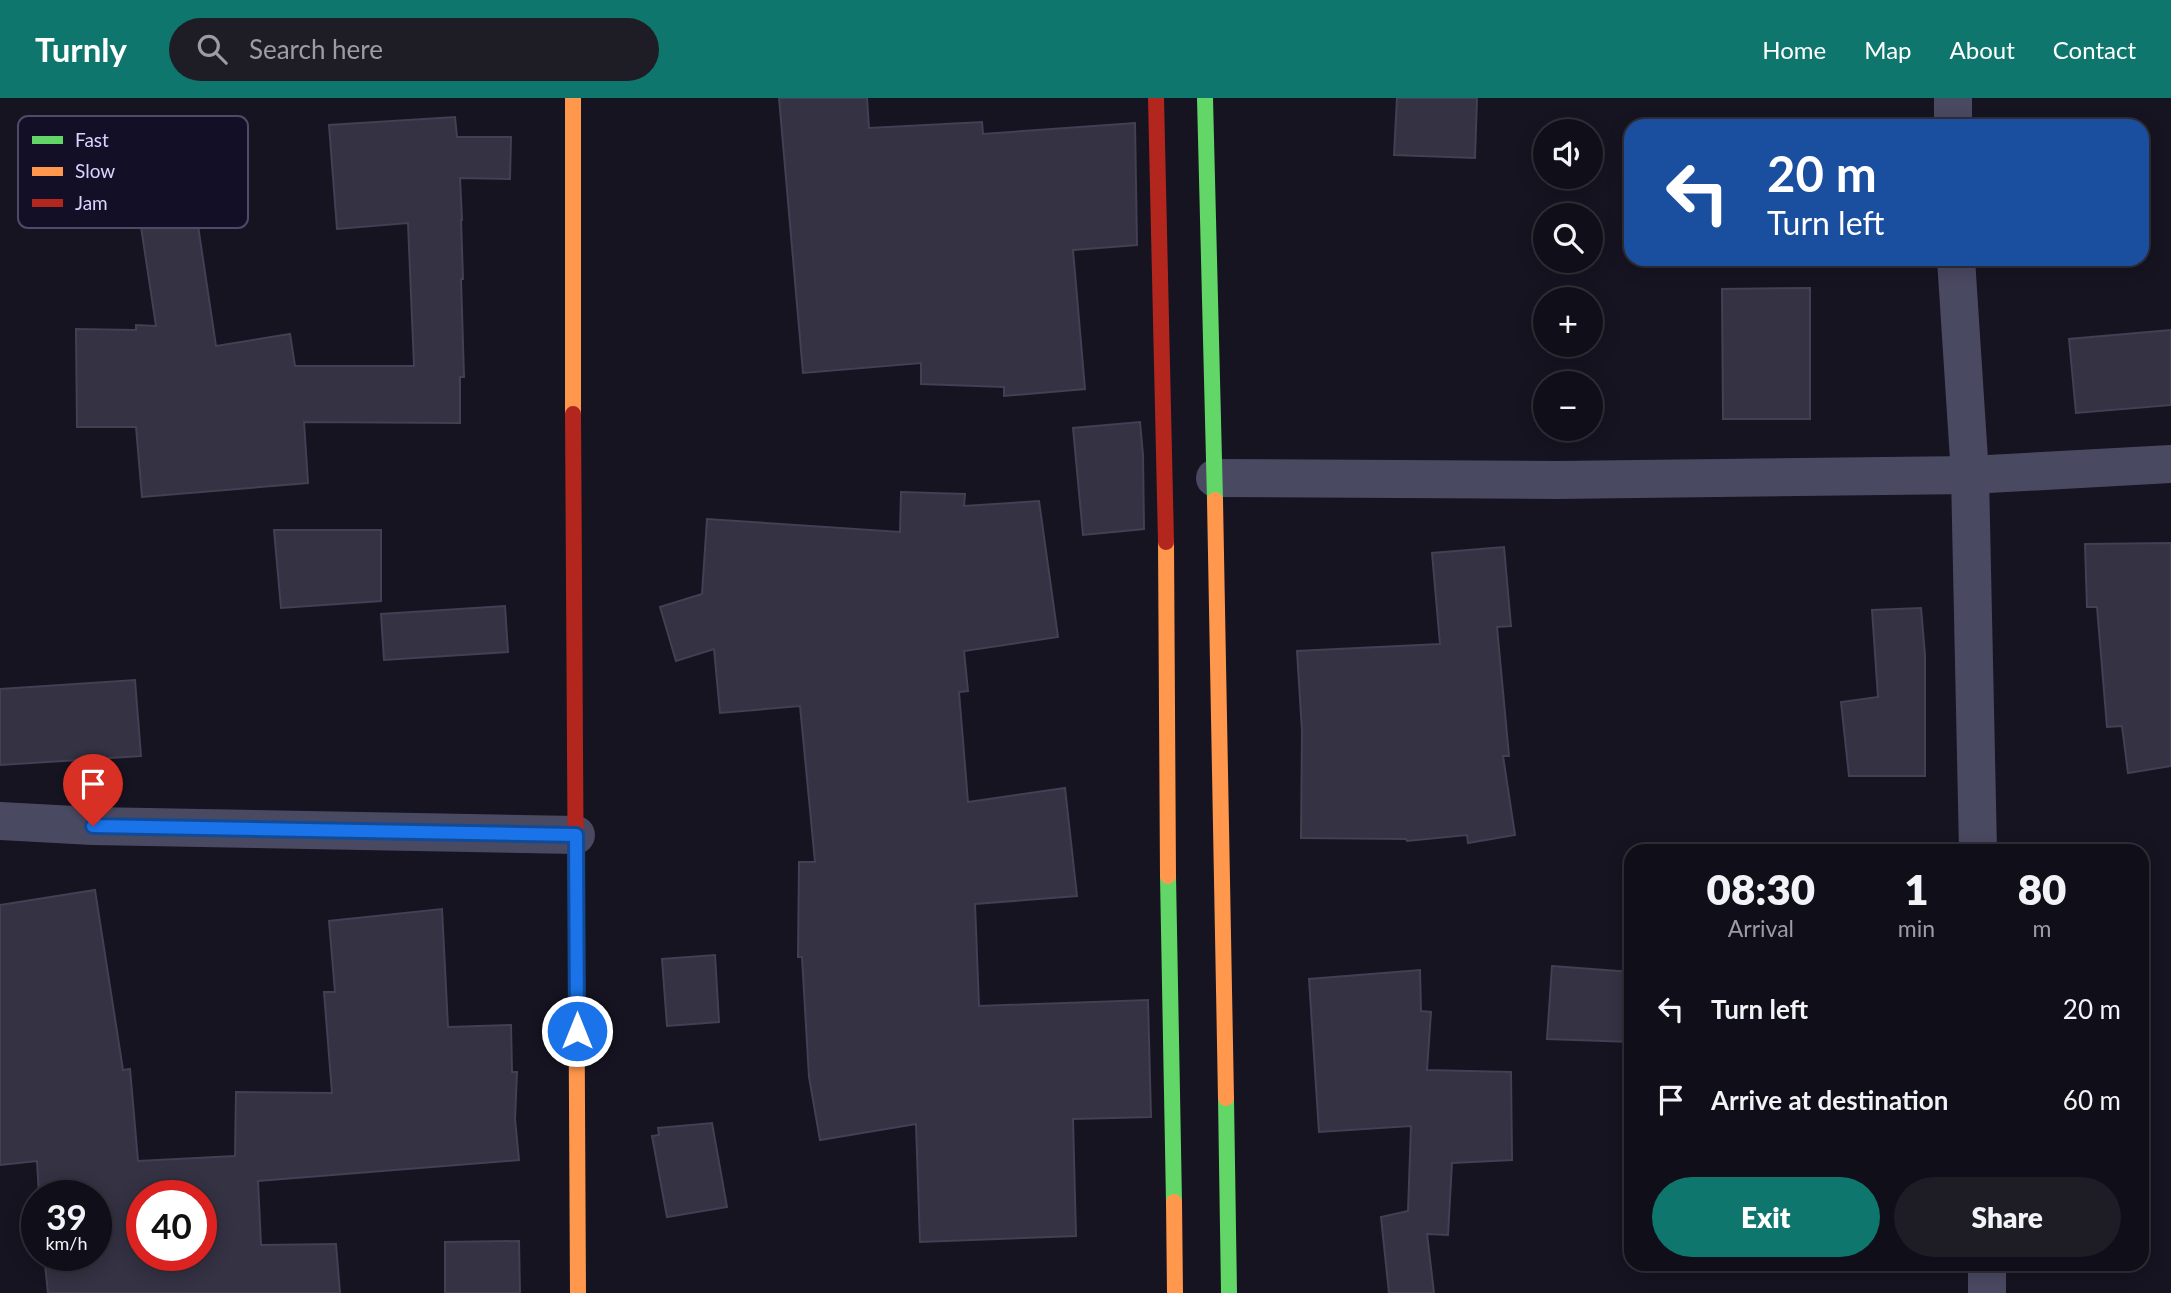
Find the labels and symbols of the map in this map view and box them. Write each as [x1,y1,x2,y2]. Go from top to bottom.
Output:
legend [18,116,248,228]
text: Fast [75,128,109,151]
text: Slow [75,159,115,182]
text: Jam [75,191,108,214]
pin [63,754,123,826]
position arrow [540,994,614,1068]
speed limit sign: 40 [126,1180,217,1271]

